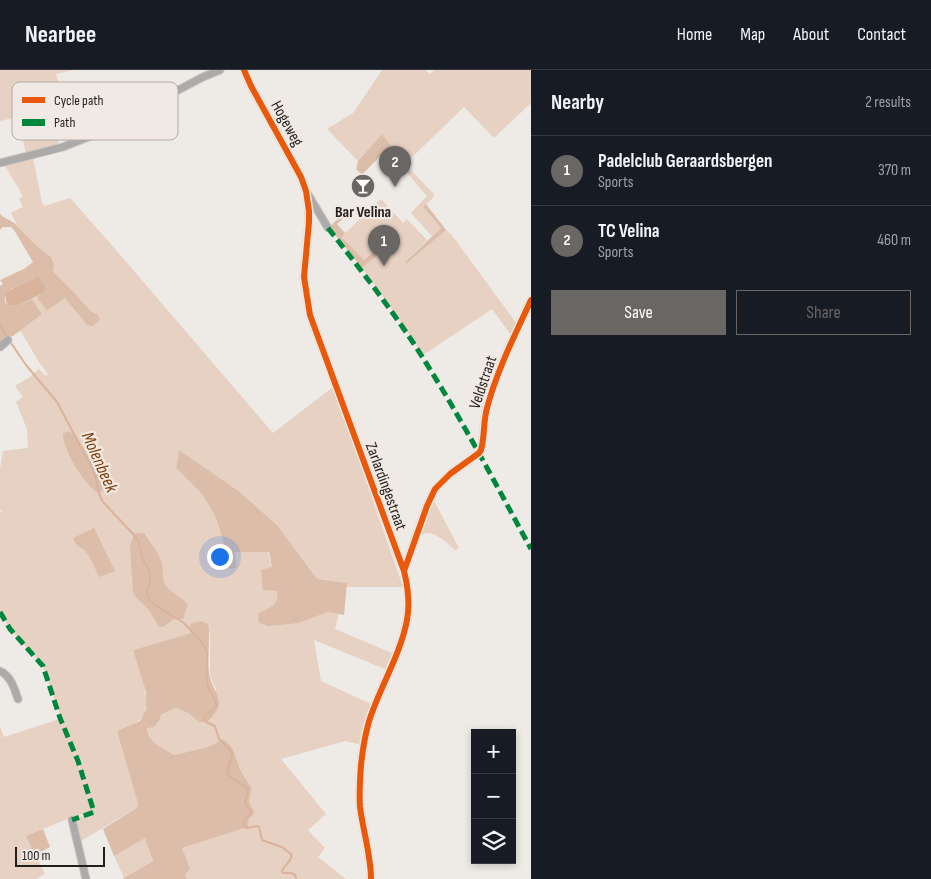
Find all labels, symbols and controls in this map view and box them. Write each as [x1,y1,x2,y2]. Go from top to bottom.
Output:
text: Nearbee [25,20,96,49]
text: Home [677,24,712,45]
text: Map [740,24,765,45]
text: About [793,24,829,45]
text: Contact [857,24,906,45]
legend [12,82,178,140]
text: Nearby [551,90,604,115]
text: Cycle path [54,92,104,109]
text: 2 results [865,93,911,112]
street label: Hogeweg [266,98,307,150]
text: Path [54,114,75,131]
pin: 2 [379,146,411,187]
text: Padelclub Geraardsbergen [598,150,773,173]
text: 1 [564,161,570,180]
text: 370 m [878,161,911,180]
bar icon: Bar Velina [350,173,376,199]
text: Sports [598,173,633,192]
place label: Bar Velina [335,203,391,222]
text: TC Velina [598,220,660,243]
pin: 1 [368,225,400,266]
text: 2 [563,231,571,250]
text: 460 m [877,231,911,250]
text: Sports [598,243,633,262]
button: Save [551,290,726,335]
button: Share [736,290,911,335]
street label: Veldstraat [465,353,501,412]
water label: Molenbeek [77,429,123,497]
street label: Zarlardingestraat [361,440,410,533]
your location [207,544,233,570]
map controls [471,729,516,864]
button: + [471,729,516,774]
button: − [471,774,516,819]
button: layers [471,819,516,864]
scale bar [15,844,105,867]
text: 100 m [22,847,51,864]

